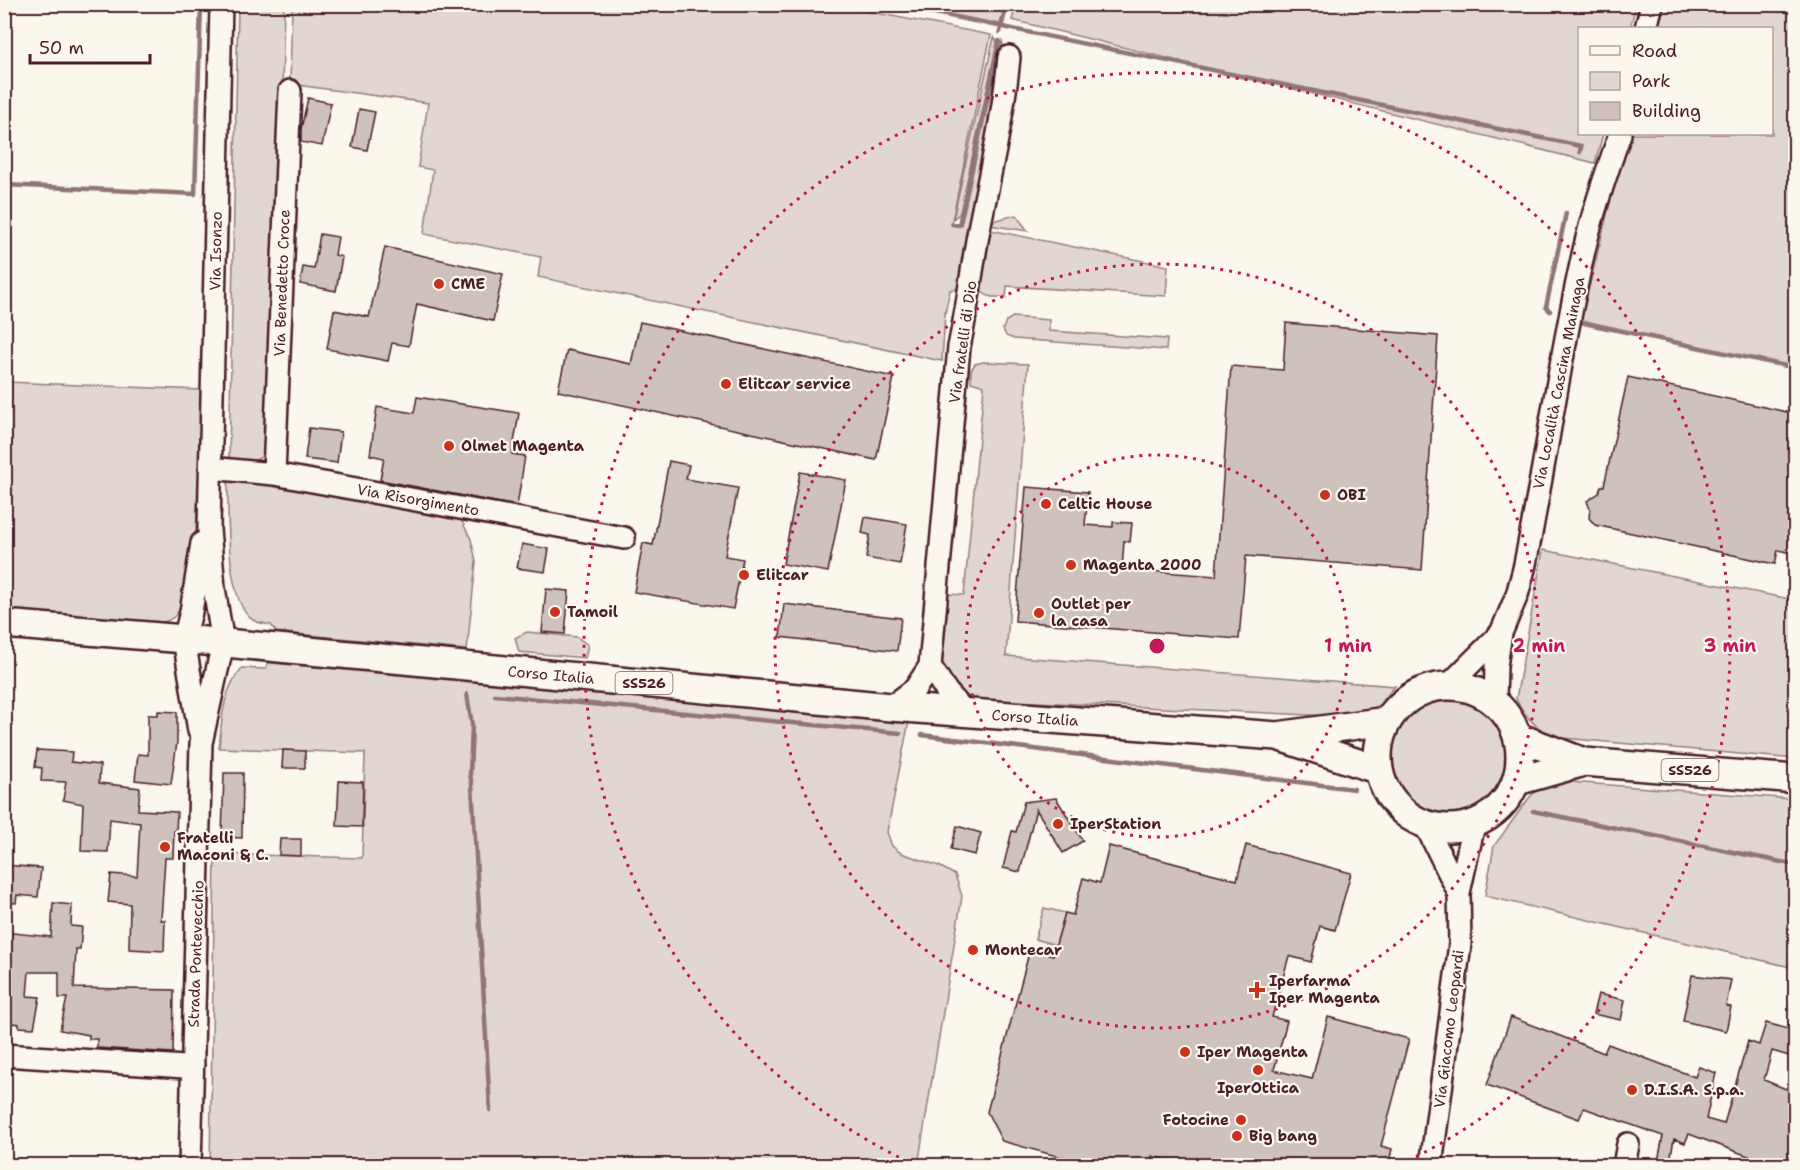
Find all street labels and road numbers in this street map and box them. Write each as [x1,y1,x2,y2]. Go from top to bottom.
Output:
street label: Via Benedetto Croce [269,209,295,357]
street label: Via Isonzo [205,211,227,291]
street label: Via Località Cascina Mainaga [1529,274,1590,491]
street label: Via fratelli di Dio [944,279,982,405]
street label: Via Risorgimento [355,479,481,521]
street label: Corso Italia [507,661,596,689]
road number: SS526 [616,672,672,694]
street label: Corso Italia [991,705,1080,731]
road number: SS526 [1662,759,1718,781]
street label: Strada Pontevecchio [183,880,209,1028]
street label: Via Giacomo Leopardi [1429,949,1469,1109]

